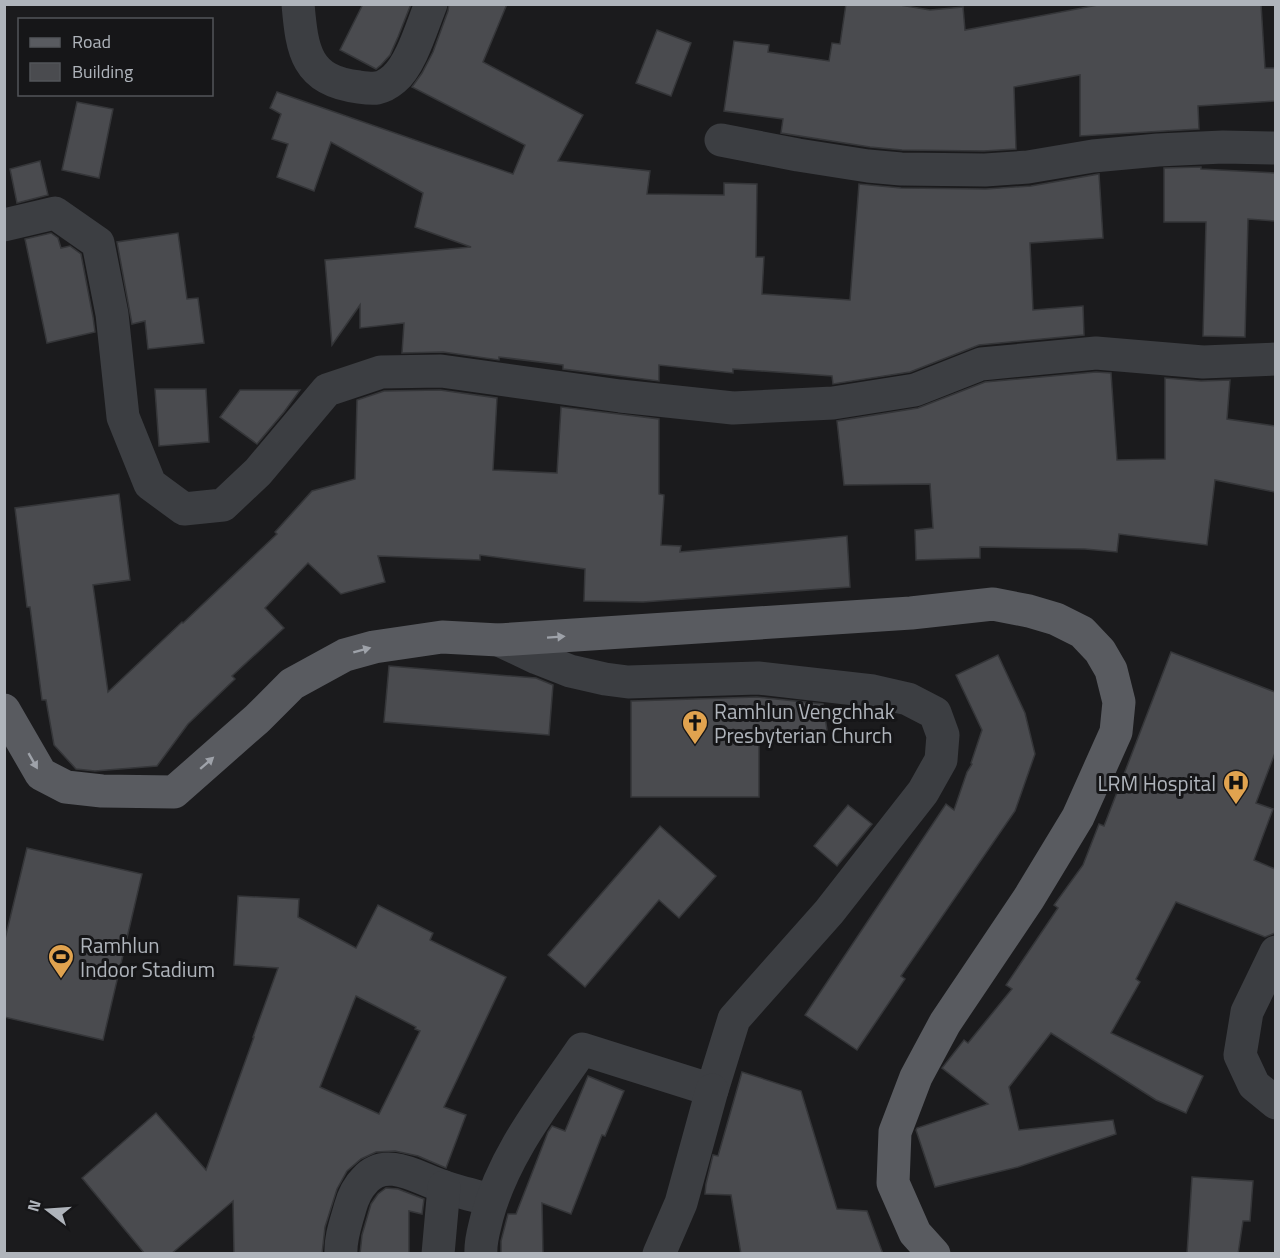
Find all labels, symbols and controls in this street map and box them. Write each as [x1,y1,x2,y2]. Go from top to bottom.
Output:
legend [18,18,213,96]
text: Road [72,28,111,55]
text: Building [72,58,133,85]
one-way arrow [547,632,566,641]
one-way arrow [354,645,372,654]
place label: Ramhlun Vengchhak Presbyterian Church [714,695,895,751]
church icon: Ramhlun Vengchhak Presbyterian Church [680,708,710,746]
one-way arrow [28,752,38,769]
one-way arrow [199,757,214,770]
place label: LRM Hospital [1097,767,1216,799]
hospital icon: LRM Hospital [1221,768,1251,806]
place label: Ramhlun Indoor Stadium [80,929,215,985]
sports icon: Ramhlun Indoor Stadium [46,942,76,980]
north arrow [18,1180,78,1240]
text: N [21,1197,47,1214]

